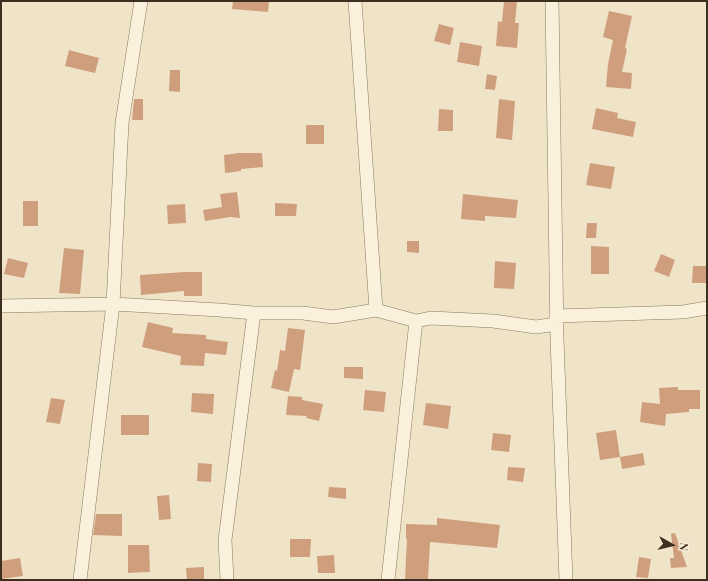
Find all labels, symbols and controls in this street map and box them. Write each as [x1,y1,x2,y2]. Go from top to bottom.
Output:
north arrow [652,525,692,565]
text: N [676,542,692,552]

